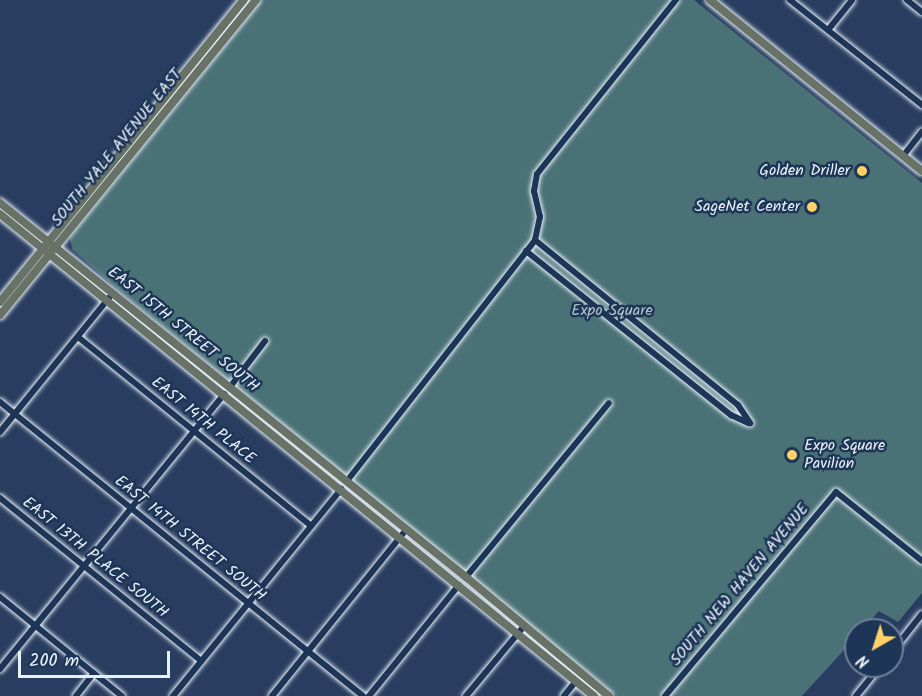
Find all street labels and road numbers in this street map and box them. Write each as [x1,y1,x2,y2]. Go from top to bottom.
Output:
street label: SOUTH YALE AVENUE EAST [48,65,186,231]
street label: EAST 15TH STREET SOUTH [103,263,263,397]
street label: EAST 14TH PLACE [147,373,259,469]
street label: EAST 14TH STREET SOUTH [110,472,270,606]
street label: EAST 13TH PLACE SOUTH [18,493,172,623]
street label: SOUTH NEW HAVEN AVENUE [667,500,813,670]

